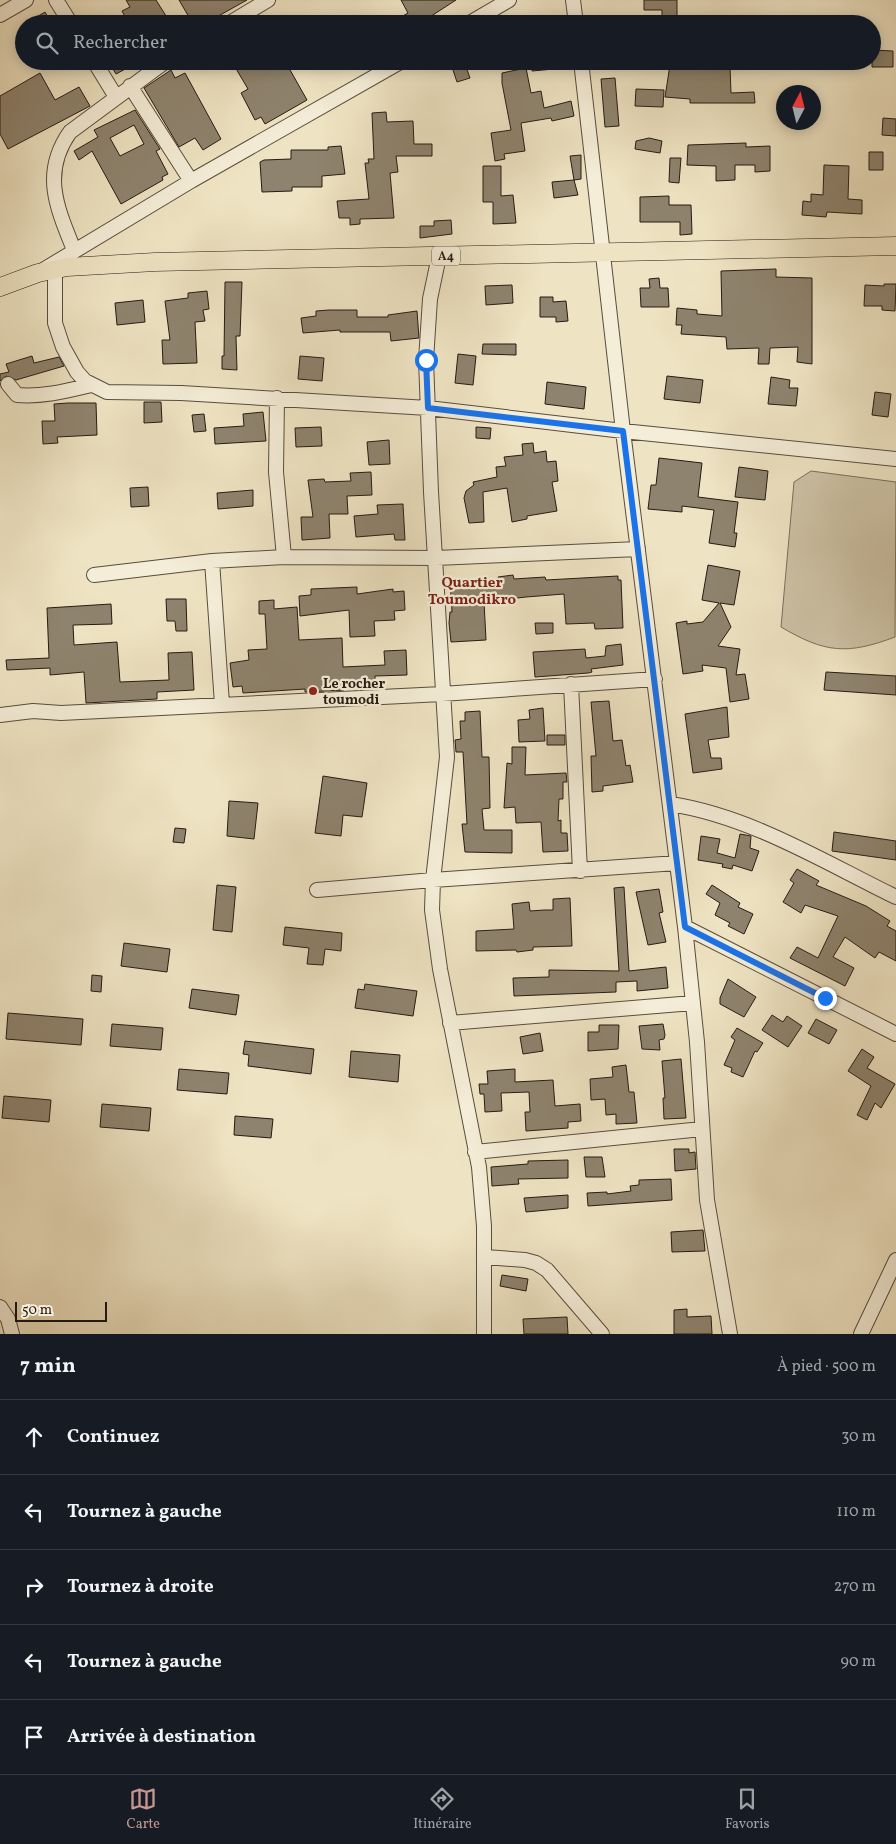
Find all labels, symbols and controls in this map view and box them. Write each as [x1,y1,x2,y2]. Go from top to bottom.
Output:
search box [15,15,881,70]
icon: search [33,29,61,57]
text: Rechercher [73,30,167,56]
north arrow [776,85,821,130]
road number: A4 [432,247,460,266]
route start [415,349,438,372]
district label: Quartier Toumodikro [428,573,517,611]
place label: Le rocher toumodi [323,675,385,710]
marker: Le rocher toumodi [307,685,319,697]
route end [814,987,837,1010]
scale bar [15,1299,108,1322]
text: 50 m [22,1301,52,1320]
text: 7 min [20,1352,76,1381]
text: À pied · 500 m [777,1356,876,1378]
icon: ahead [20,1423,48,1451]
text: Continuez [67,1424,159,1450]
text: 30 m [841,1426,876,1448]
icon: left [20,1498,48,1526]
text: Tournez à gauche [67,1499,222,1525]
text: 110 m [837,1501,876,1523]
icon: right [20,1573,48,1601]
text: Tournez à droite [67,1574,214,1600]
text: 270 m [834,1576,876,1598]
icon: left [20,1648,48,1676]
text: Tournez à gauche [67,1649,222,1675]
text: 90 m [840,1651,876,1673]
icon: arrive [20,1723,48,1751]
text: Arrivée à destination [67,1724,256,1750]
tab: Carte [127,1785,160,1834]
tab: Itinéraire [413,1785,472,1834]
tab: Favoris [725,1785,769,1834]

